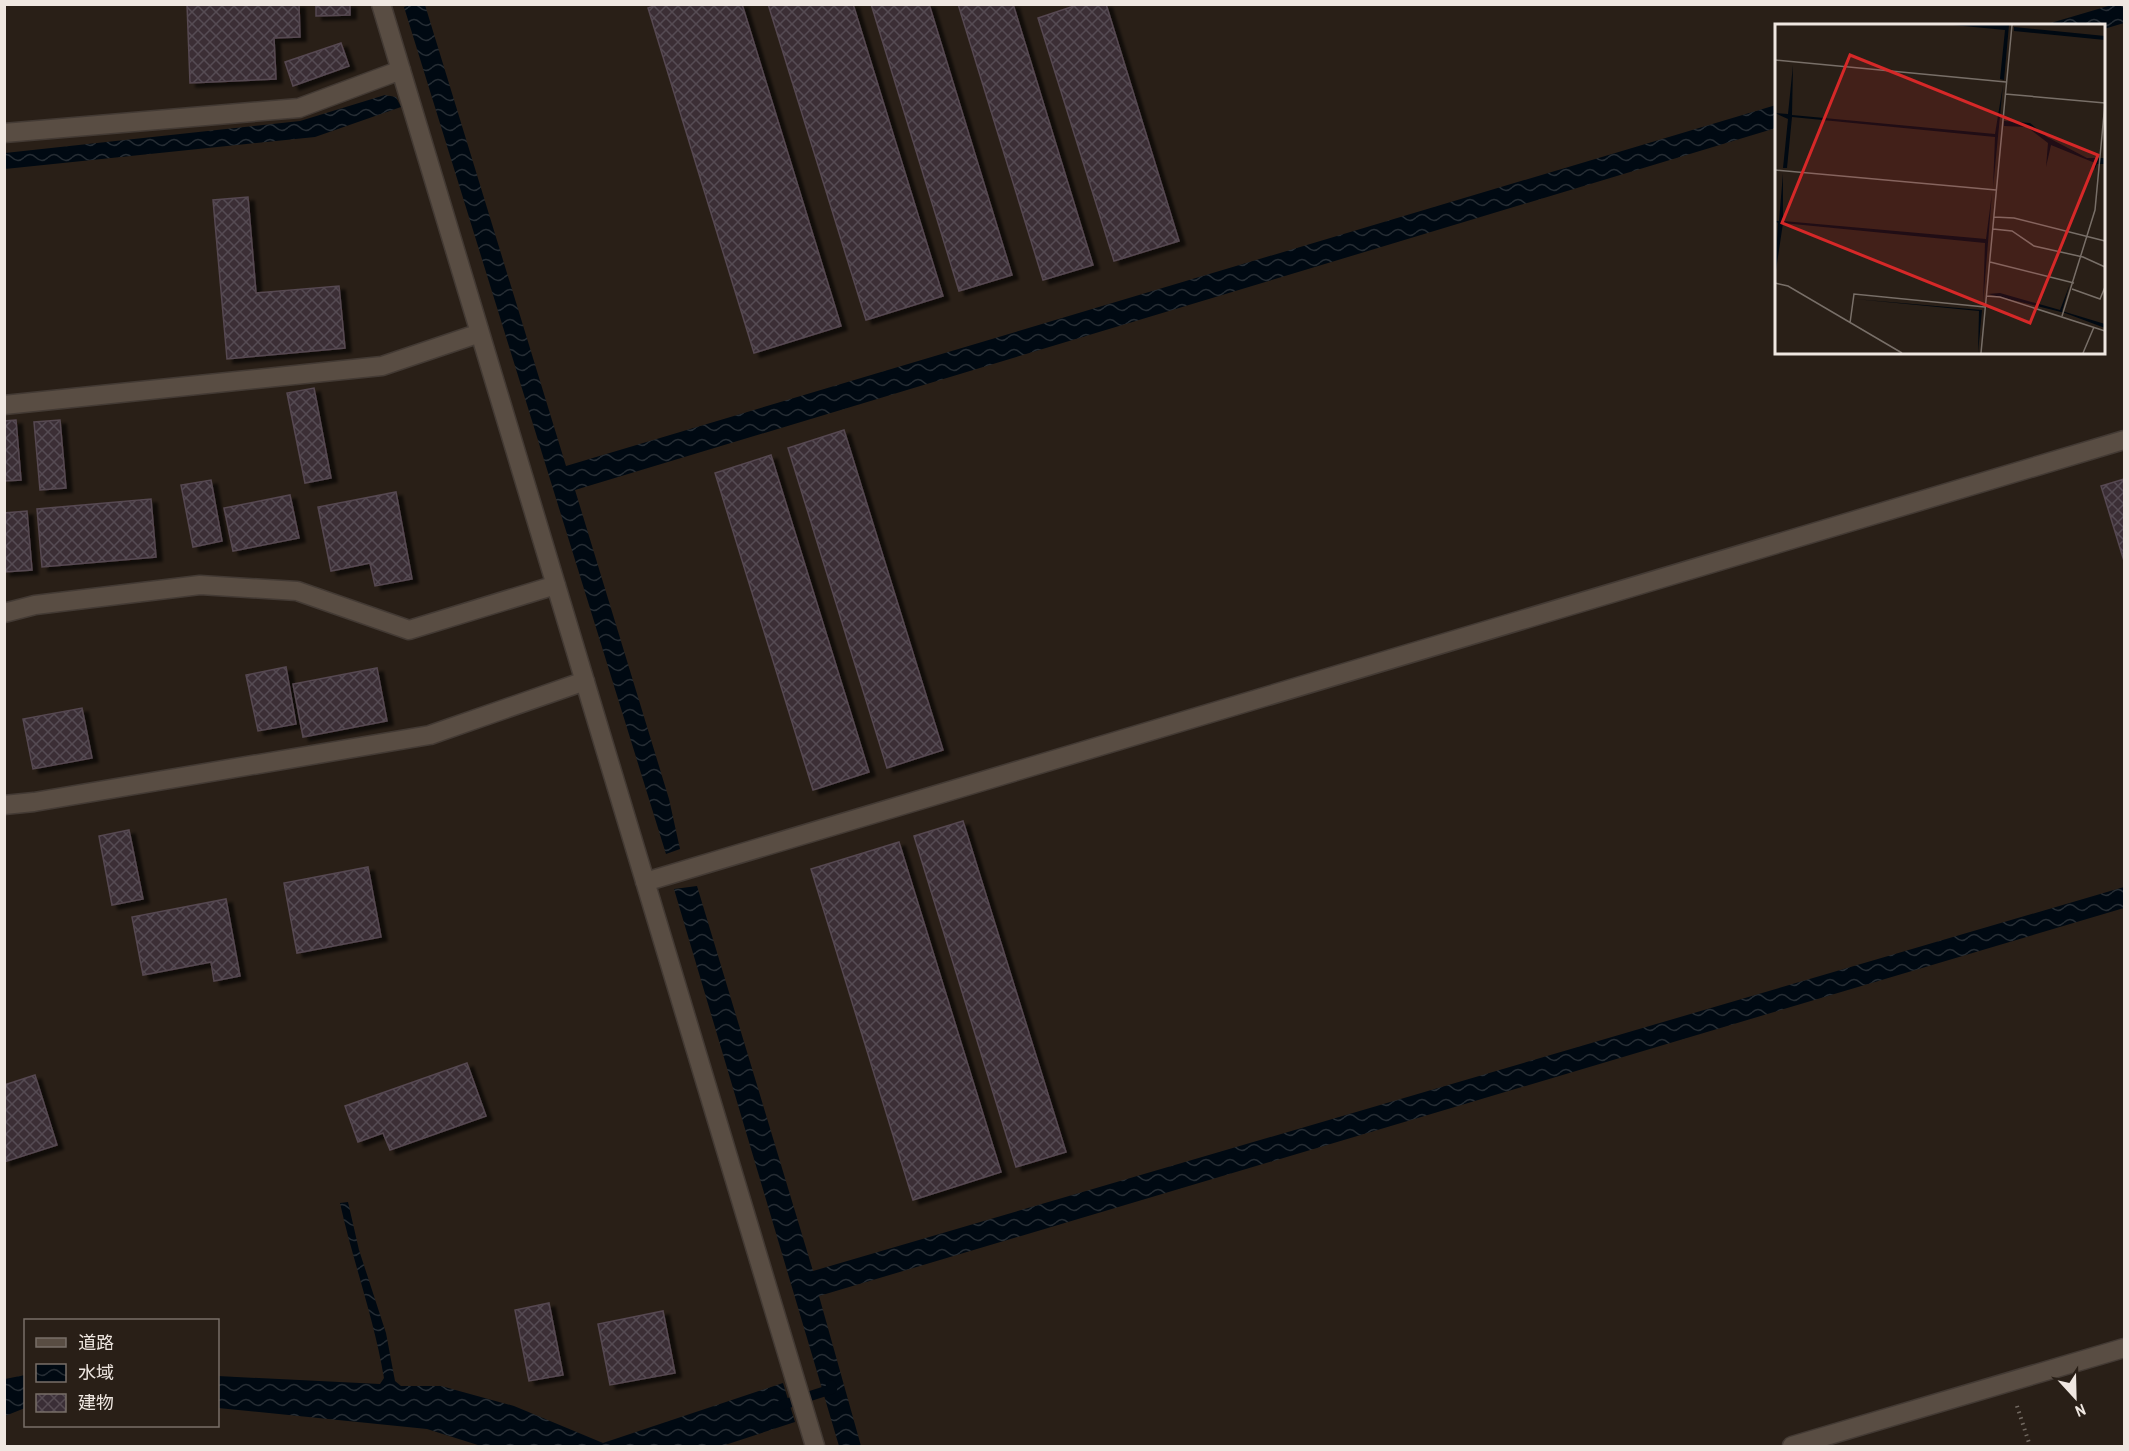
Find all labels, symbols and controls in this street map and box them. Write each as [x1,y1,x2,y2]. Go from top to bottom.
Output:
inset map [1775,24,2105,354]
legend [24,1319,219,1427]
text: 道路 [78,1330,114,1355]
text: 水域 [78,1360,114,1385]
north arrow [2045,1367,2105,1427]
text: 建物 [78,1390,114,1415]
text: N [2072,1399,2089,1423]

